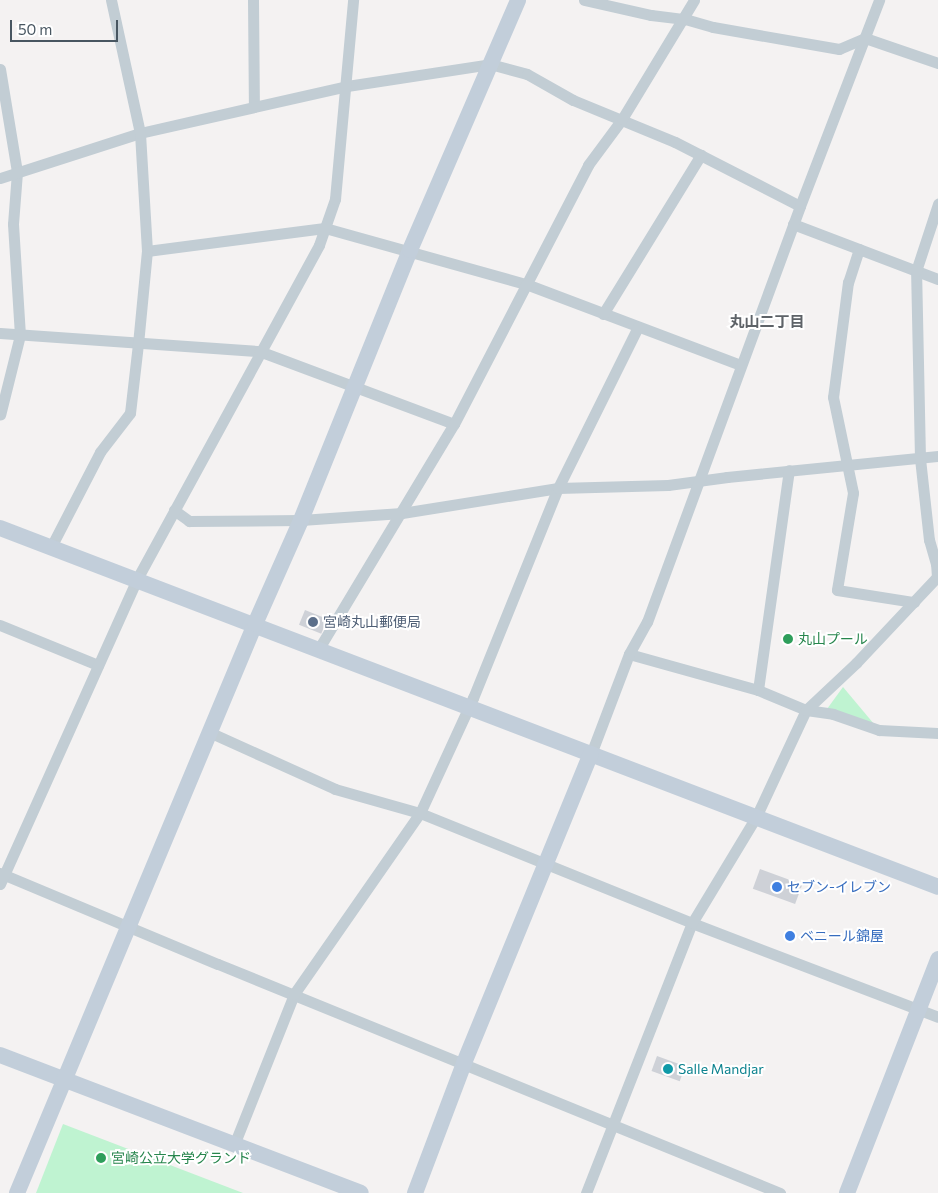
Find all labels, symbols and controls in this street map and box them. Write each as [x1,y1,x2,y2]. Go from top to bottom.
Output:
scale bar [12,10,120,42]
text: 50 m [18,20,52,38]
district label: 丸山二丁目 [730,313,804,331]
place label: 宮崎丸山郵便局 [323,614,421,630]
marker: 宮崎丸山郵便局 [307,616,319,628]
place label: 丸山プール [798,631,868,647]
marker: 丸山プール [782,633,794,645]
place label: セブン-イレブン [787,879,891,895]
marker: セブン-イレブン [771,881,783,893]
place label: ベニール錦屋 [800,928,884,944]
marker: ベニール錦屋 [784,930,796,942]
place label: Salle Mandjar [678,1061,764,1077]
marker: Salle Mandjar [662,1063,674,1075]
place label: 宮崎公立大学グランド [111,1150,251,1166]
marker: 宮崎公立大学グランド [95,1152,107,1164]

